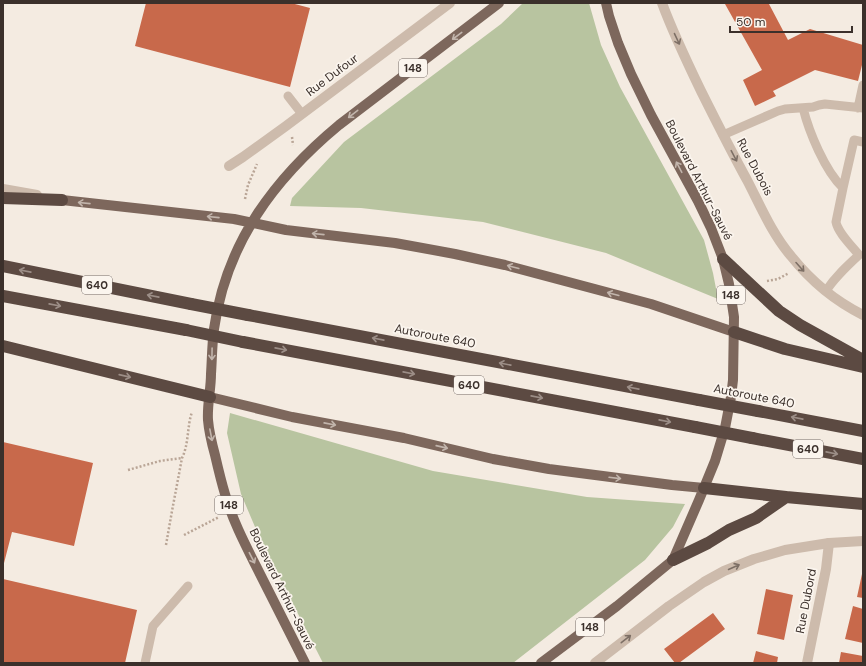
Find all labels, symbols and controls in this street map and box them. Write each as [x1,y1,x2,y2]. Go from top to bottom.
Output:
scale bar [730,8,852,34]
text: 50 m [736,14,765,30]
one-way arrow [452,31,463,40]
one-way arrow [674,33,681,45]
street label: Rue Dufour [303,50,362,100]
road number: 148 [399,59,427,77]
one-way arrow [348,110,359,118]
street label: Boulevard Arthur-Sauvé [662,117,736,243]
street label: Rue Dubois [733,136,777,198]
one-way arrow [730,150,738,162]
one-way arrow [675,161,683,173]
one-way arrow [78,199,91,206]
one-way arrow [207,213,220,220]
one-way arrow [312,230,325,237]
one-way arrow [795,262,805,272]
one-way arrow [507,263,520,270]
one-way arrow [19,266,32,274]
road number: 640 [82,276,112,294]
road number: 148 [717,286,745,304]
one-way arrow [607,290,620,297]
one-way arrow [147,292,160,300]
one-way arrow [48,302,61,310]
street label: Autoroute 640 [393,320,477,352]
one-way arrow [371,335,384,343]
one-way arrow [274,346,287,354]
one-way arrow [208,347,216,360]
one-way arrow [499,359,512,367]
one-way arrow [402,370,415,378]
one-way arrow [118,373,131,381]
road number: 640 [454,376,484,394]
street label: Autoroute 640 [712,380,796,412]
one-way arrow [627,383,640,391]
one-way arrow [530,394,543,402]
one-way arrow [791,414,804,422]
one-way arrow [658,418,671,426]
one-way arrow [323,420,336,428]
one-way arrow [207,429,215,442]
road number: 640 [793,440,823,458]
one-way arrow [435,444,448,451]
one-way arrow [825,450,838,458]
one-way arrow [608,474,621,482]
road number: 148 [215,496,243,514]
street label: Boulevard Arthur-Sauvé [246,526,318,652]
one-way arrow [249,552,256,564]
one-way arrow [727,563,739,570]
street label: Rue Dubord [792,567,820,635]
road number: 148 [576,618,604,636]
one-way arrow [621,635,632,643]

